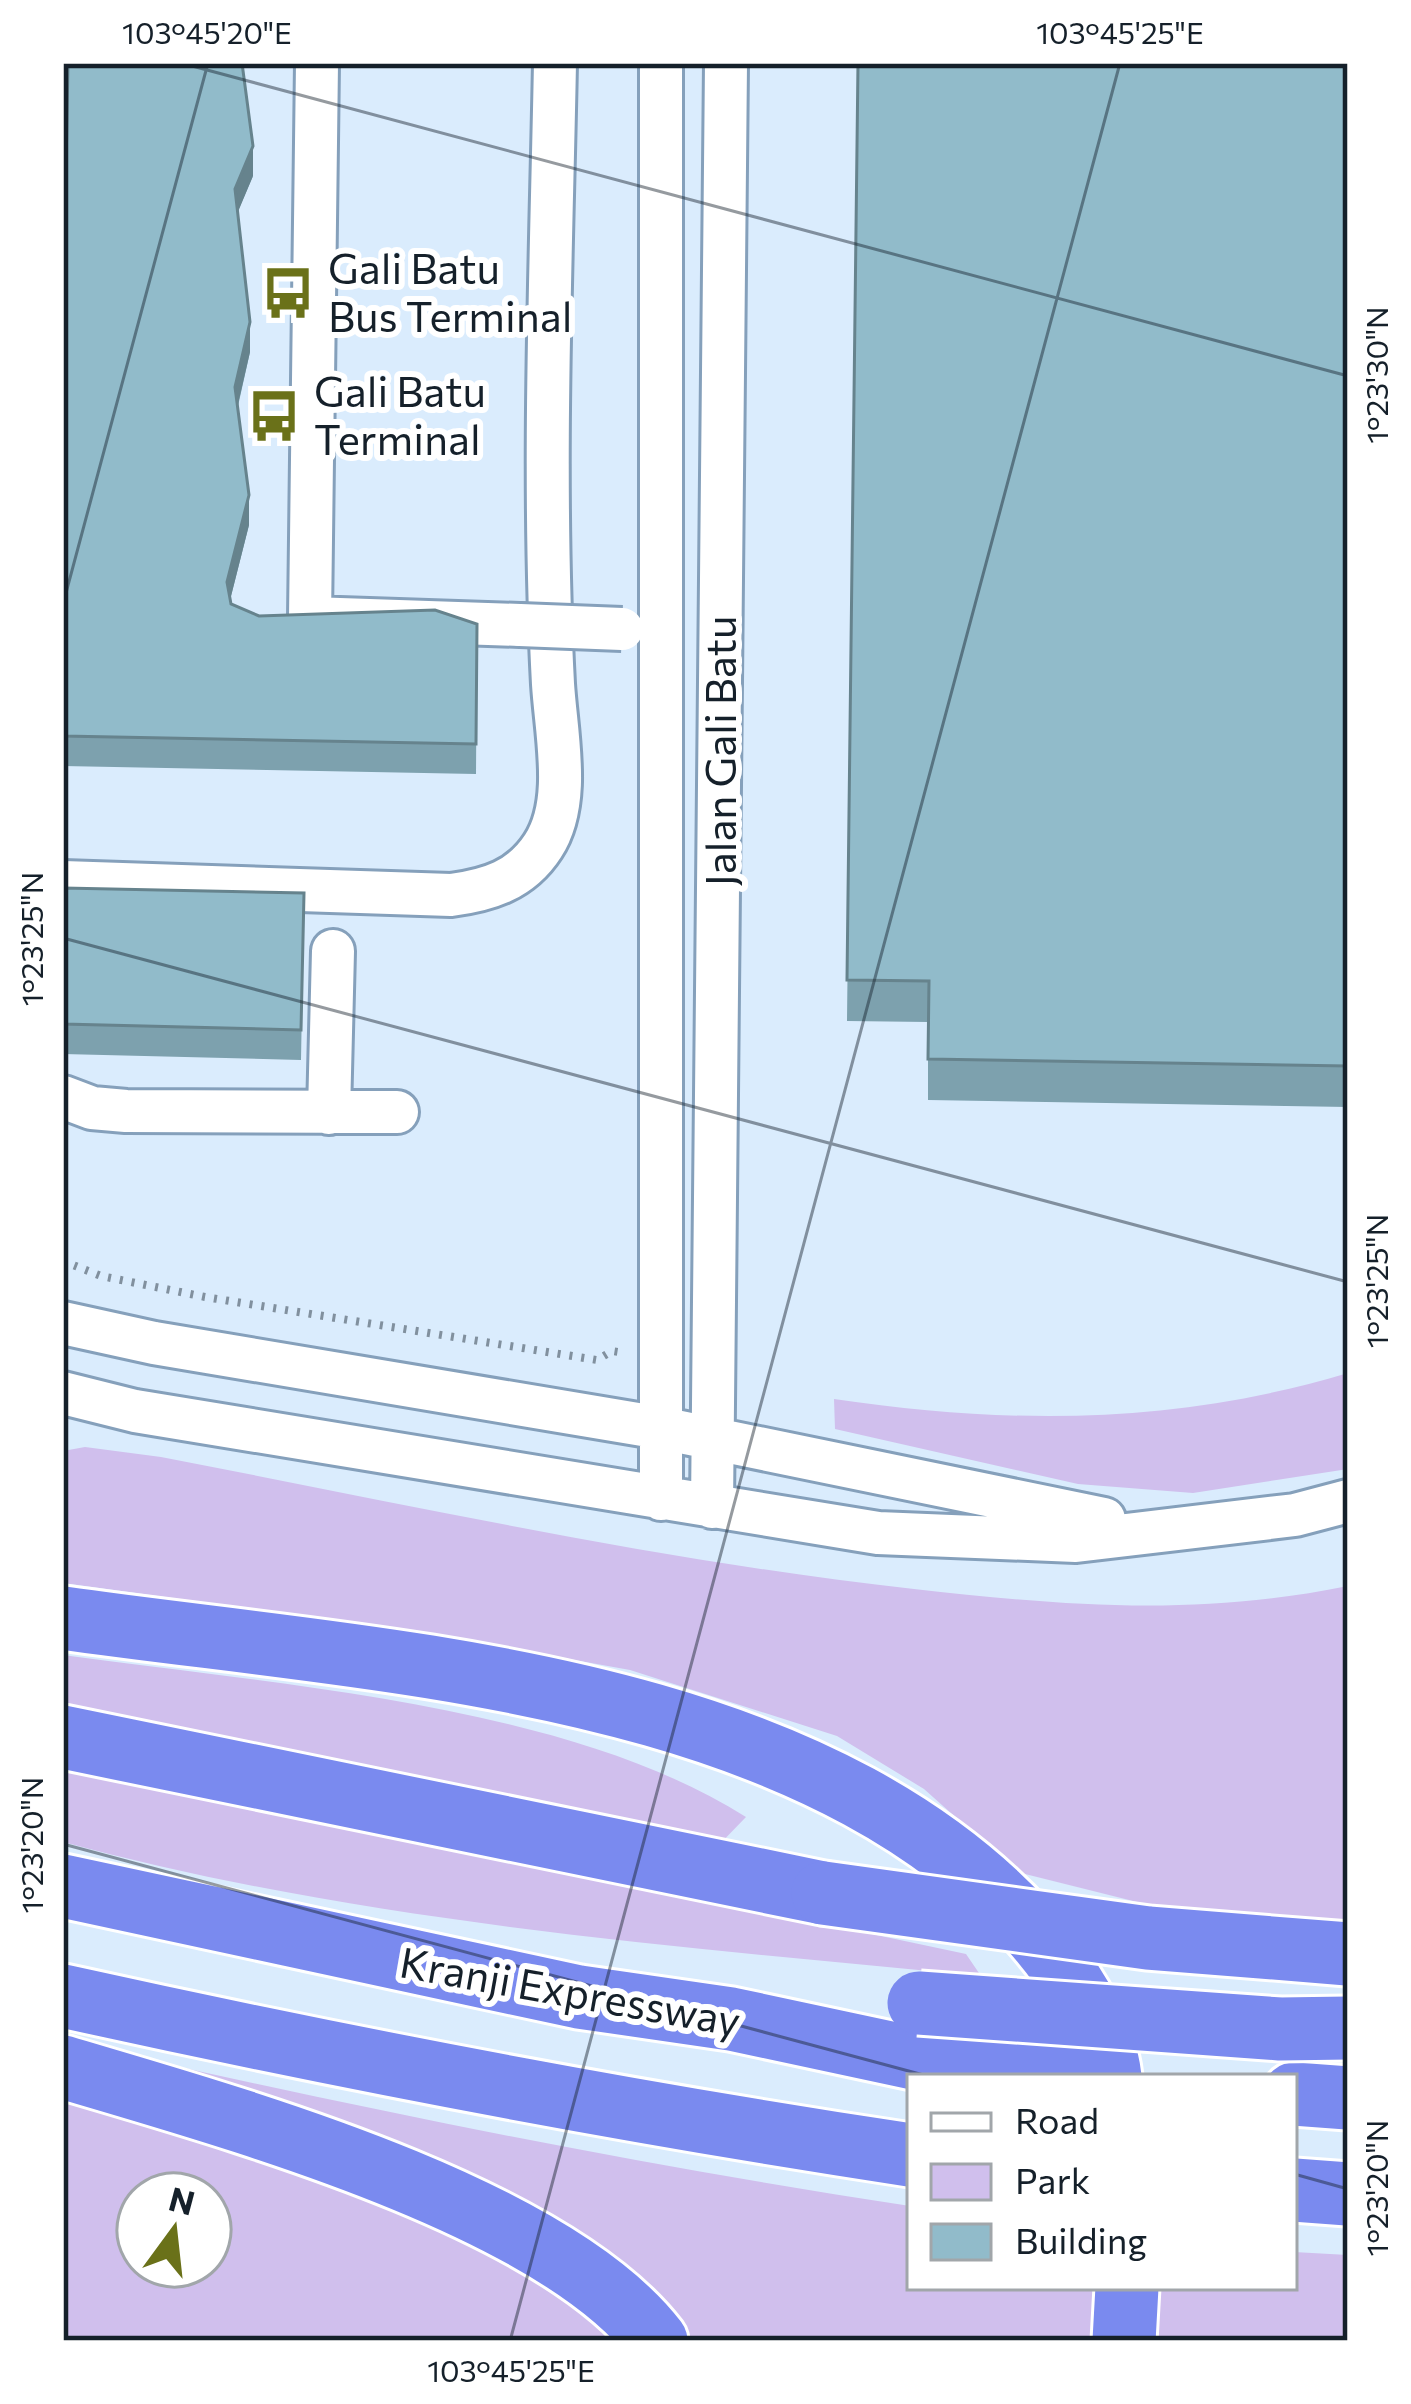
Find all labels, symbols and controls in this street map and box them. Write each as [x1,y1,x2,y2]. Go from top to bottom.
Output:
text: 103°45'20"E [122,13,292,50]
text: 103°45'25"E [1036,13,1204,50]
place label: Gali Batu Bus Terminal [328,241,572,341]
bus stop icon: Gali Batu Bus Terminal [259,264,317,322]
text: 1°23'30"N [1357,306,1394,444]
place label: Gali Batu Terminal [314,364,486,464]
bus stop icon: Gali Batu Terminal [245,387,303,445]
street label: Jalan Gali Batu [693,616,745,886]
text: 1°23'25"N [12,872,49,1006]
text: 1°23'25"N [1357,1214,1394,1348]
text: 1°23'20"N [12,1777,49,1913]
street label: Kranji Expressway [396,1935,745,2046]
legend [907,2074,1297,2290]
text: Road [1015,2097,1099,2141]
text: 1°23'20"N [1357,2120,1394,2256]
text: Park [1015,2157,1090,2201]
north arrow [114,2170,234,2290]
text: N [165,2177,199,2223]
text: Building [1015,2217,1147,2261]
text: 103°45'25"E [427,2351,595,2388]

